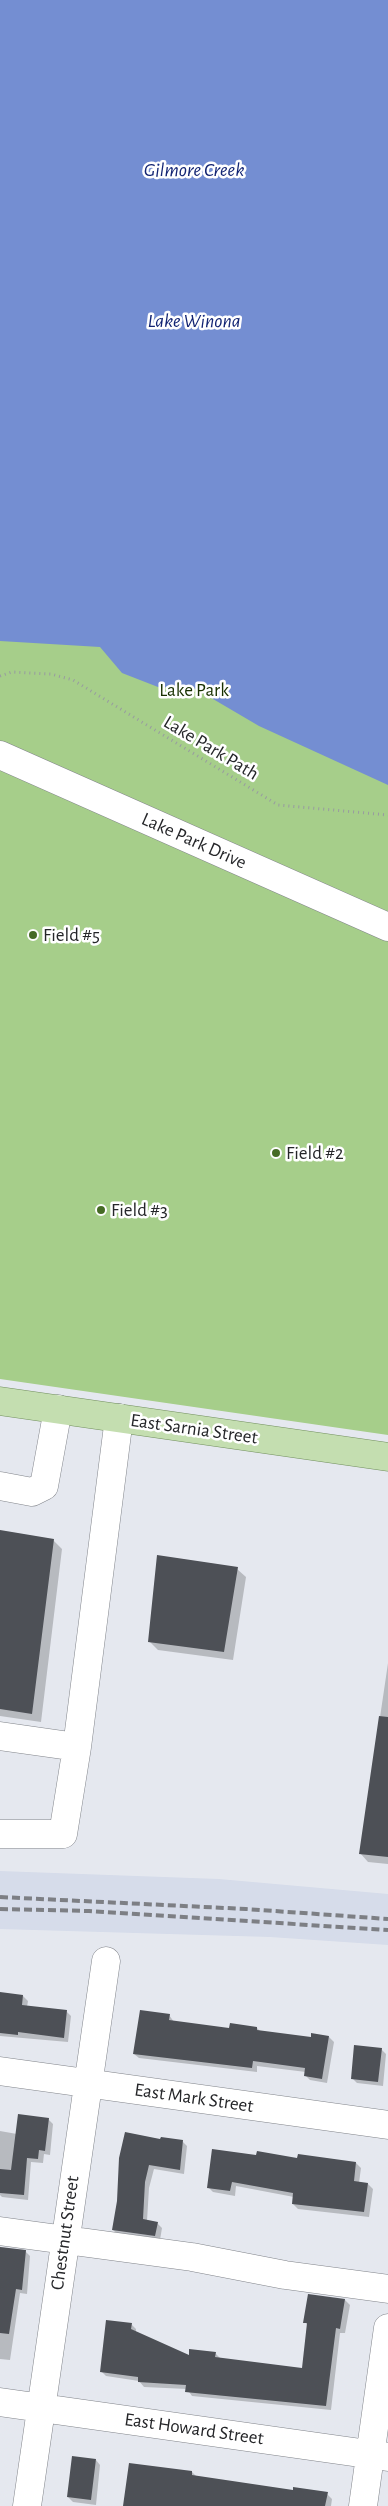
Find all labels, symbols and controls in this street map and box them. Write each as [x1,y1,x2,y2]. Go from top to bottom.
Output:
water label: Gilmore Creek [144,158,244,182]
water label: Lake Winona [147,309,241,333]
park label: Lake Park [159,679,229,701]
street label: Lake Park Path [159,711,263,785]
street label: Lake Park Drive [138,808,250,874]
place label: Field #5 [43,924,100,946]
marker: Field #5 [27,929,39,941]
place label: Field #2 [286,1142,344,1164]
marker: Field #2 [270,1147,282,1159]
place label: Field #3 [111,1199,168,1221]
marker: Field #3 [95,1204,107,1216]
street label: East Sarnia Street [129,1409,259,1449]
street label: East Mark Street [133,2078,255,2118]
street label: Chestnut Street [46,2174,84,2292]
street label: East Howard Street [123,2408,265,2450]

